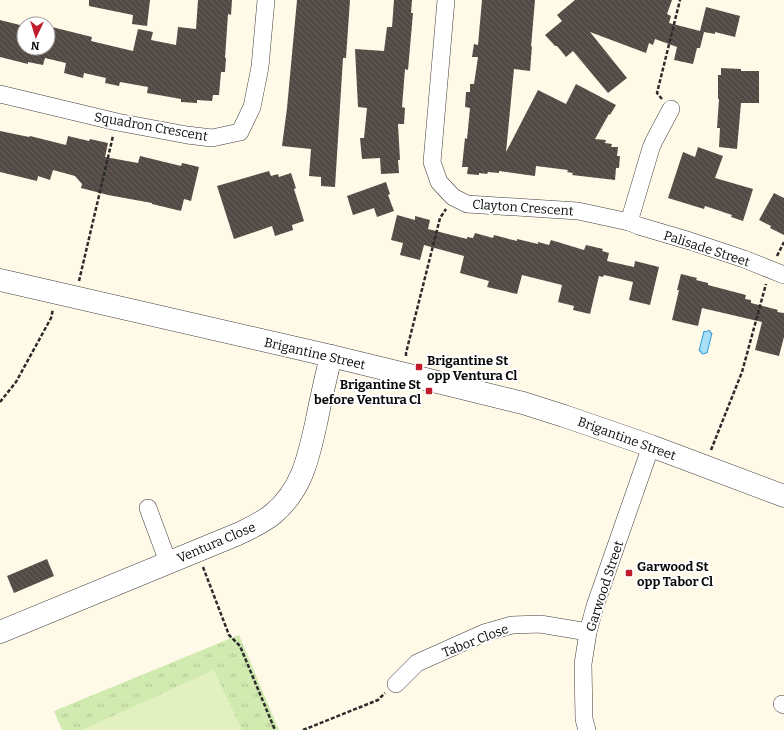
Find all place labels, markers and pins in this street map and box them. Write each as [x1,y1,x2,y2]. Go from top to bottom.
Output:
place label: Brigantine St opp Ventura Cl [427,353,517,383]
marker: Brigantine St opp Ventura Cl [414,362,424,372]
place label: Brigantine St before Ventura Cl [314,377,421,407]
marker: Brigantine St before Ventura Cl [424,386,434,396]
place label: Garwood St opp Tabor Cl [637,559,713,589]
marker: Garwood St opp Tabor Cl [624,568,634,578]

